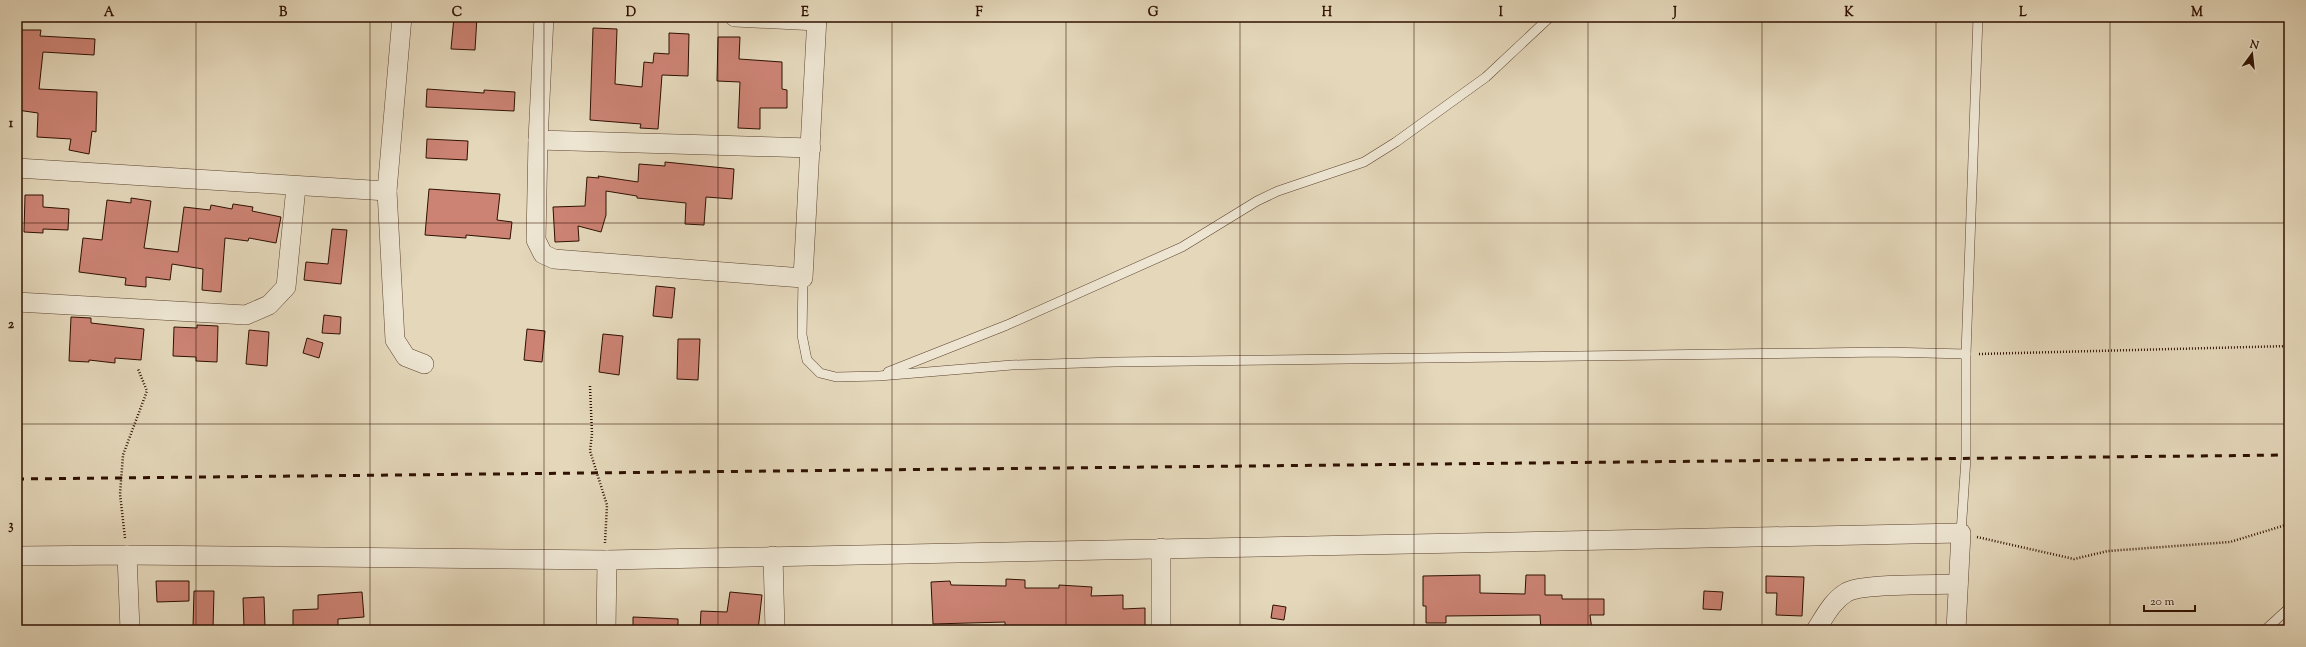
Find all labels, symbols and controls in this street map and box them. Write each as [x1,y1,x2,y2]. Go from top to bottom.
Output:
text: A [104,4,115,22]
text: B [279,4,288,22]
text: C [452,4,462,22]
text: D [626,4,636,22]
text: E [801,4,809,22]
text: F [975,4,983,22]
text: G [1148,4,1159,22]
text: H [1322,4,1333,22]
text: I [1499,4,1504,22]
text: J [1672,4,1677,22]
text: K [1844,4,1854,22]
text: L [2019,4,2027,22]
text: M [2191,4,2203,22]
north arrow [2232,34,2272,74]
text: N [2247,36,2261,54]
text: 1 [9,115,14,133]
text: 2 [8,316,15,334]
text: 3 [8,517,14,535]
scale bar [2144,587,2195,613]
text: 20 m [2150,593,2175,611]

